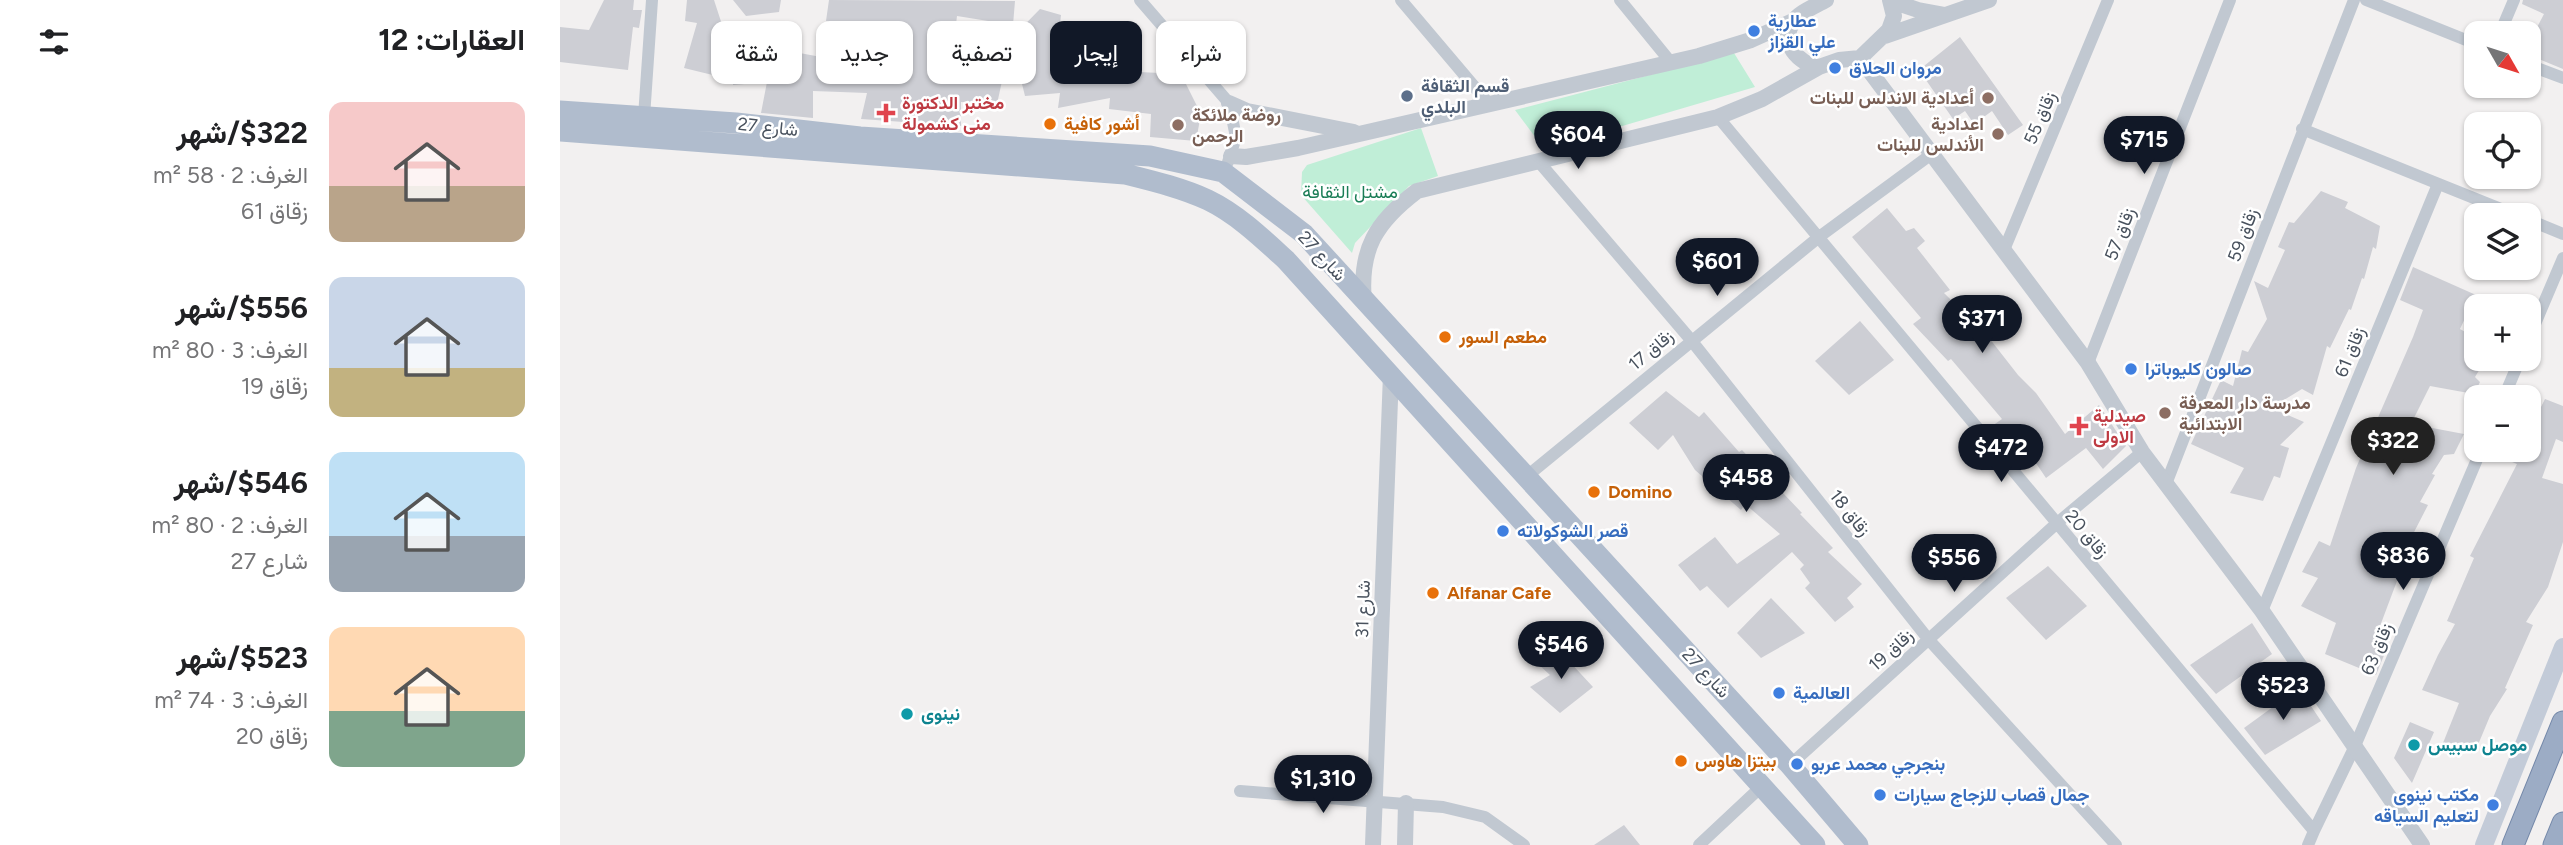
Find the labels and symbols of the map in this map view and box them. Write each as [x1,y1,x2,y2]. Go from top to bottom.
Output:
place label: عطارية علي القزاز [1767,10,1836,57]
north arrow [2464,21,2541,98]
marker: عطارية علي القزاز [1746,23,1762,39]
place label: مروان الحلاق [1849,57,1942,79]
marker: مروان الحلاق [1827,60,1843,76]
place label: قسم الثقافة البلدي [1421,75,1509,122]
place label: أعدادية الاندلس للبنات [1810,87,1974,109]
marker: قسم الثقافة البلدي [1399,88,1415,104]
street label: زقاق 55 [2019,88,2061,148]
marker: أعدادية الاندلس للبنات [1980,90,1996,106]
place label: مختبر الدكتورة منى كشمولة [902,92,1005,135]
marker: مختبر الدكتورة منى كشمولة [876,103,896,123]
place label: روضة ملائكة الرحمن [1192,104,1281,147]
pin: $604 [1537,111,1619,171]
street label: شارع 27 [737,113,799,142]
place label: أشور كافية [1064,113,1140,135]
place label: اعدادية الأندلس للبنات [1877,113,1984,156]
marker: أشور كافية [1042,116,1058,132]
pin: $715 [2103,116,2185,176]
marker: روضة ملائكة الرحمن [1170,117,1186,133]
marker: اعدادية الأندلس للبنات [1990,126,2006,142]
park label: مشتل الثقافة [1302,181,1398,203]
street label: زقاق 57 [2100,204,2140,264]
street label: زقاق 59 [2223,205,2263,265]
street label: شارع 27 [1293,226,1351,286]
pin: $601 [1676,238,1758,298]
pin: $371 [1941,296,2023,355]
street label: زقاق 61 [2330,324,2370,380]
street label: زقاق 17 [1624,325,1678,375]
place label: مطعم السور [1458,326,1547,349]
marker: مطعم السور [1437,329,1453,345]
place label: صالون كليوباترا [2145,358,2252,380]
marker: صالون كليوباترا [2123,361,2139,377]
place label: مدرسة دار المعرفة الابتدائية [2179,392,2311,435]
place label: صيدلية الاولى [2093,405,2146,448]
marker: مدرسة دار المعرفة الابتدائية [2157,405,2173,421]
marker: صيدلية الاولى [2071,418,2087,434]
pin: $322 [2352,418,2434,477]
pin: $472 [1960,424,2042,484]
pin: $458 [1705,454,1787,514]
place label: Domino [1608,481,1672,503]
marker: Domino [1586,484,1602,500]
street label: زقاق 18 [1825,485,1875,541]
street label: زقاق 20 [2060,505,2114,563]
place label: قصر الشوكولاته [1517,520,1628,542]
marker: قصر الشوكولاته [1495,523,1511,539]
pin: $836 [2362,532,2444,592]
pin: $556 [1913,534,1995,594]
street label: شارع 31 [1351,580,1376,638]
place label: Alfanar Cafe [1447,582,1551,604]
marker: Alfanar Cafe [1425,585,1441,601]
street label: زقاق 63 [2356,619,2398,679]
pin: $546 [1520,622,1602,681]
street label: زقاق 19 [1864,624,1918,676]
street label: شارع 27 [1677,643,1735,703]
pin: $523 [2242,662,2324,722]
place label: العالمية [1793,682,1850,704]
marker: العالمية [1771,685,1787,701]
place label: نينوى [921,703,960,725]
marker: نينوى [899,706,915,722]
place label: موصل سبيس [2428,734,2527,756]
marker: موصل سبيس [2406,737,2422,753]
place label: بيتزا هاوس [1695,750,1776,772]
marker: بيتزا هاوس [1673,753,1689,769]
place label: بنجرجي محمد عربو [1811,753,1945,779]
pin: $1,310 [1266,756,1380,815]
marker: بنجرجي محمد عربو [1789,756,1805,772]
place label: جمال قصاب للزجاج سيارات [1894,784,2090,807]
place label: مكتب نينوى لتعليم السياقه [2374,784,2479,828]
marker: جمال قصاب للزجاج سيارات [1872,787,1888,803]
marker: مكتب نينوى لتعليم السياقه [2485,797,2501,813]

